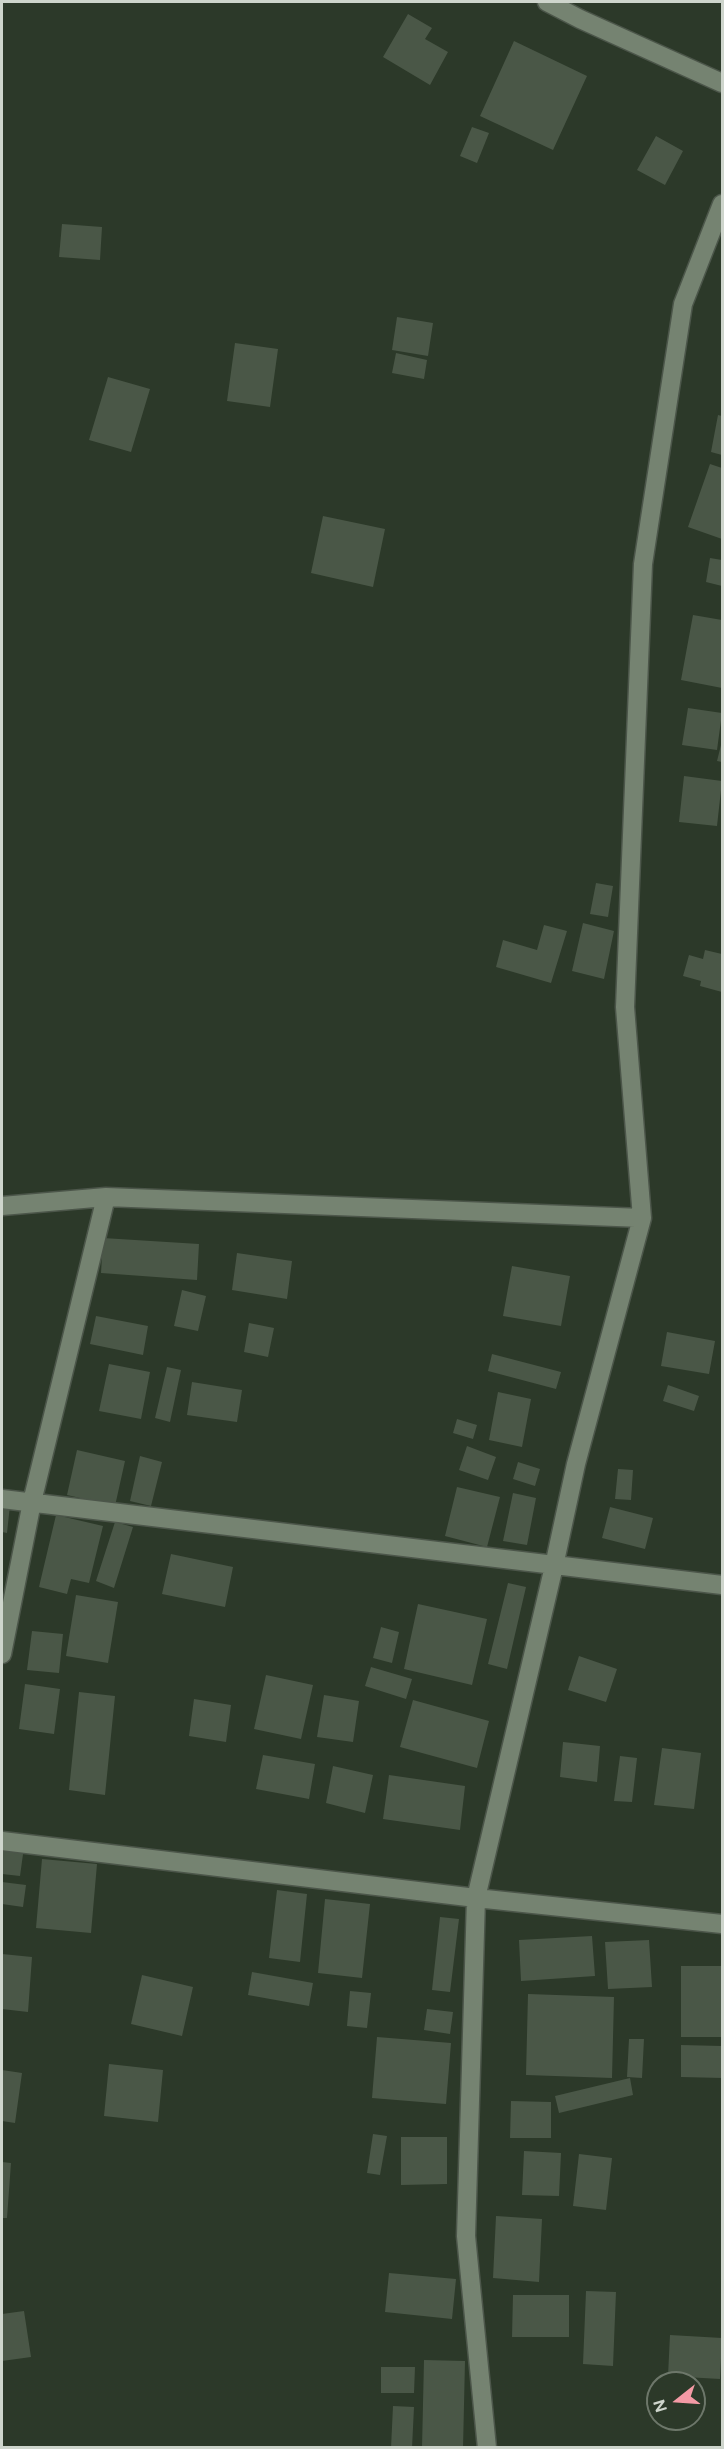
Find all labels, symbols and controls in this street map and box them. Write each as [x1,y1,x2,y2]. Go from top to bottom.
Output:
north arrow [646,2371,706,2431]
text: N [649,2397,671,2415]

